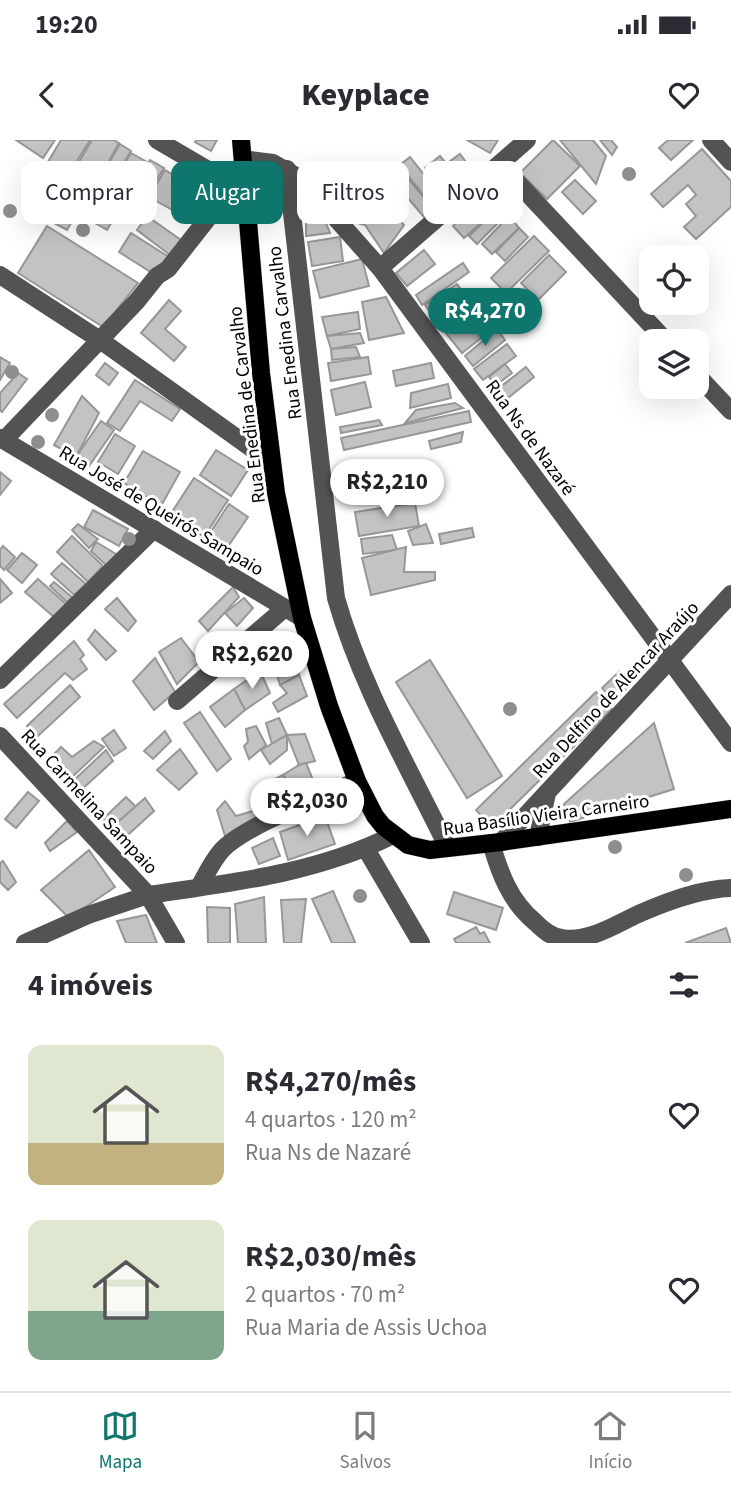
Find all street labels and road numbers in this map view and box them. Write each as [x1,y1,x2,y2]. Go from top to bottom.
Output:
street label: Rua Enedina Carvalho [261,245,310,421]
street label: Rua Enedina de Carvalho [222,305,273,505]
street label: Rua Ns de Nazaré [479,374,581,501]
street label: Rua José de Queirós Sampaio [54,439,269,583]
street label: Rua Delfino de Alencar Araújo [527,595,706,785]
street label: Rua Carmelina Sampaio [14,723,164,881]
street label: Rua Basílio Vieira Carneiro [441,788,651,843]

